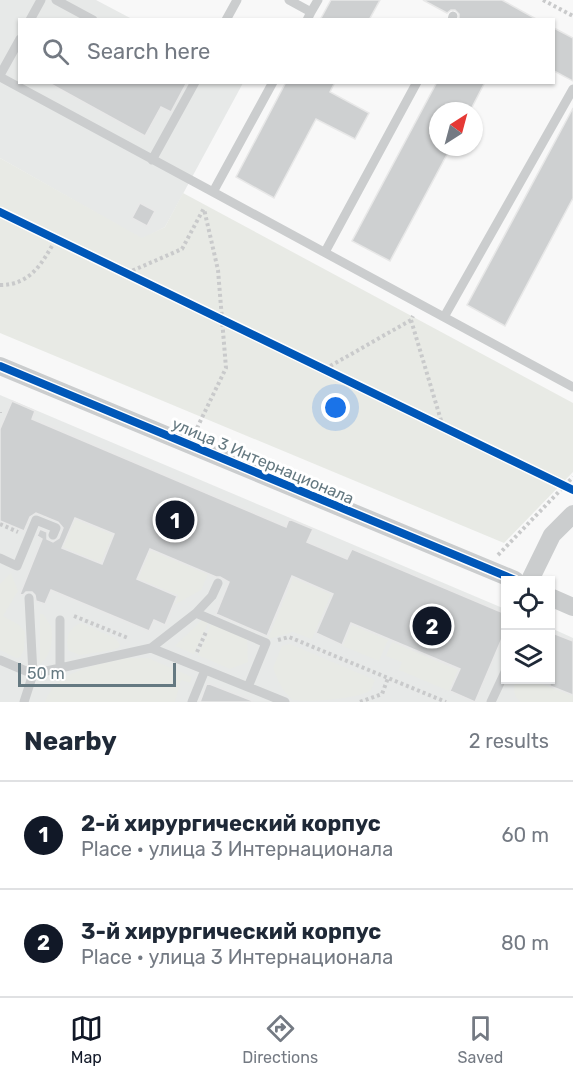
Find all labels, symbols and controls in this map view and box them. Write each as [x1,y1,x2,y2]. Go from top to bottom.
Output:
search box [18,18,555,84]
icon: search [39,35,72,68]
text: Search here [87,38,210,65]
north arrow [429,102,483,156]
your location [321,393,350,422]
street label: улица 3 Интернационала [169,414,357,508]
pin: 1 [156,498,195,542]
map controls [501,576,555,684]
button: locate [501,576,555,630]
pin: 2 [412,604,452,648]
button: layers [501,630,555,684]
scale bar [18,660,176,688]
text: 50 m [27,664,65,683]
text: Nearby [24,726,117,757]
text: 2 results [469,729,549,753]
text: 2-й хирургический корпус [81,810,381,837]
text: 1 [39,823,48,847]
text: 60 m [502,823,549,847]
text: Place · улица 3 Интернационала [81,837,393,861]
text: 3-й хирургический корпус [81,918,381,945]
text: 2 [37,931,50,955]
text: 80 m [501,931,549,955]
text: Place · улица 3 Интернационала [81,945,393,969]
tab: Map [70,1012,103,1067]
tab: Directions [242,1012,318,1067]
tab: Saved [458,1012,503,1067]

